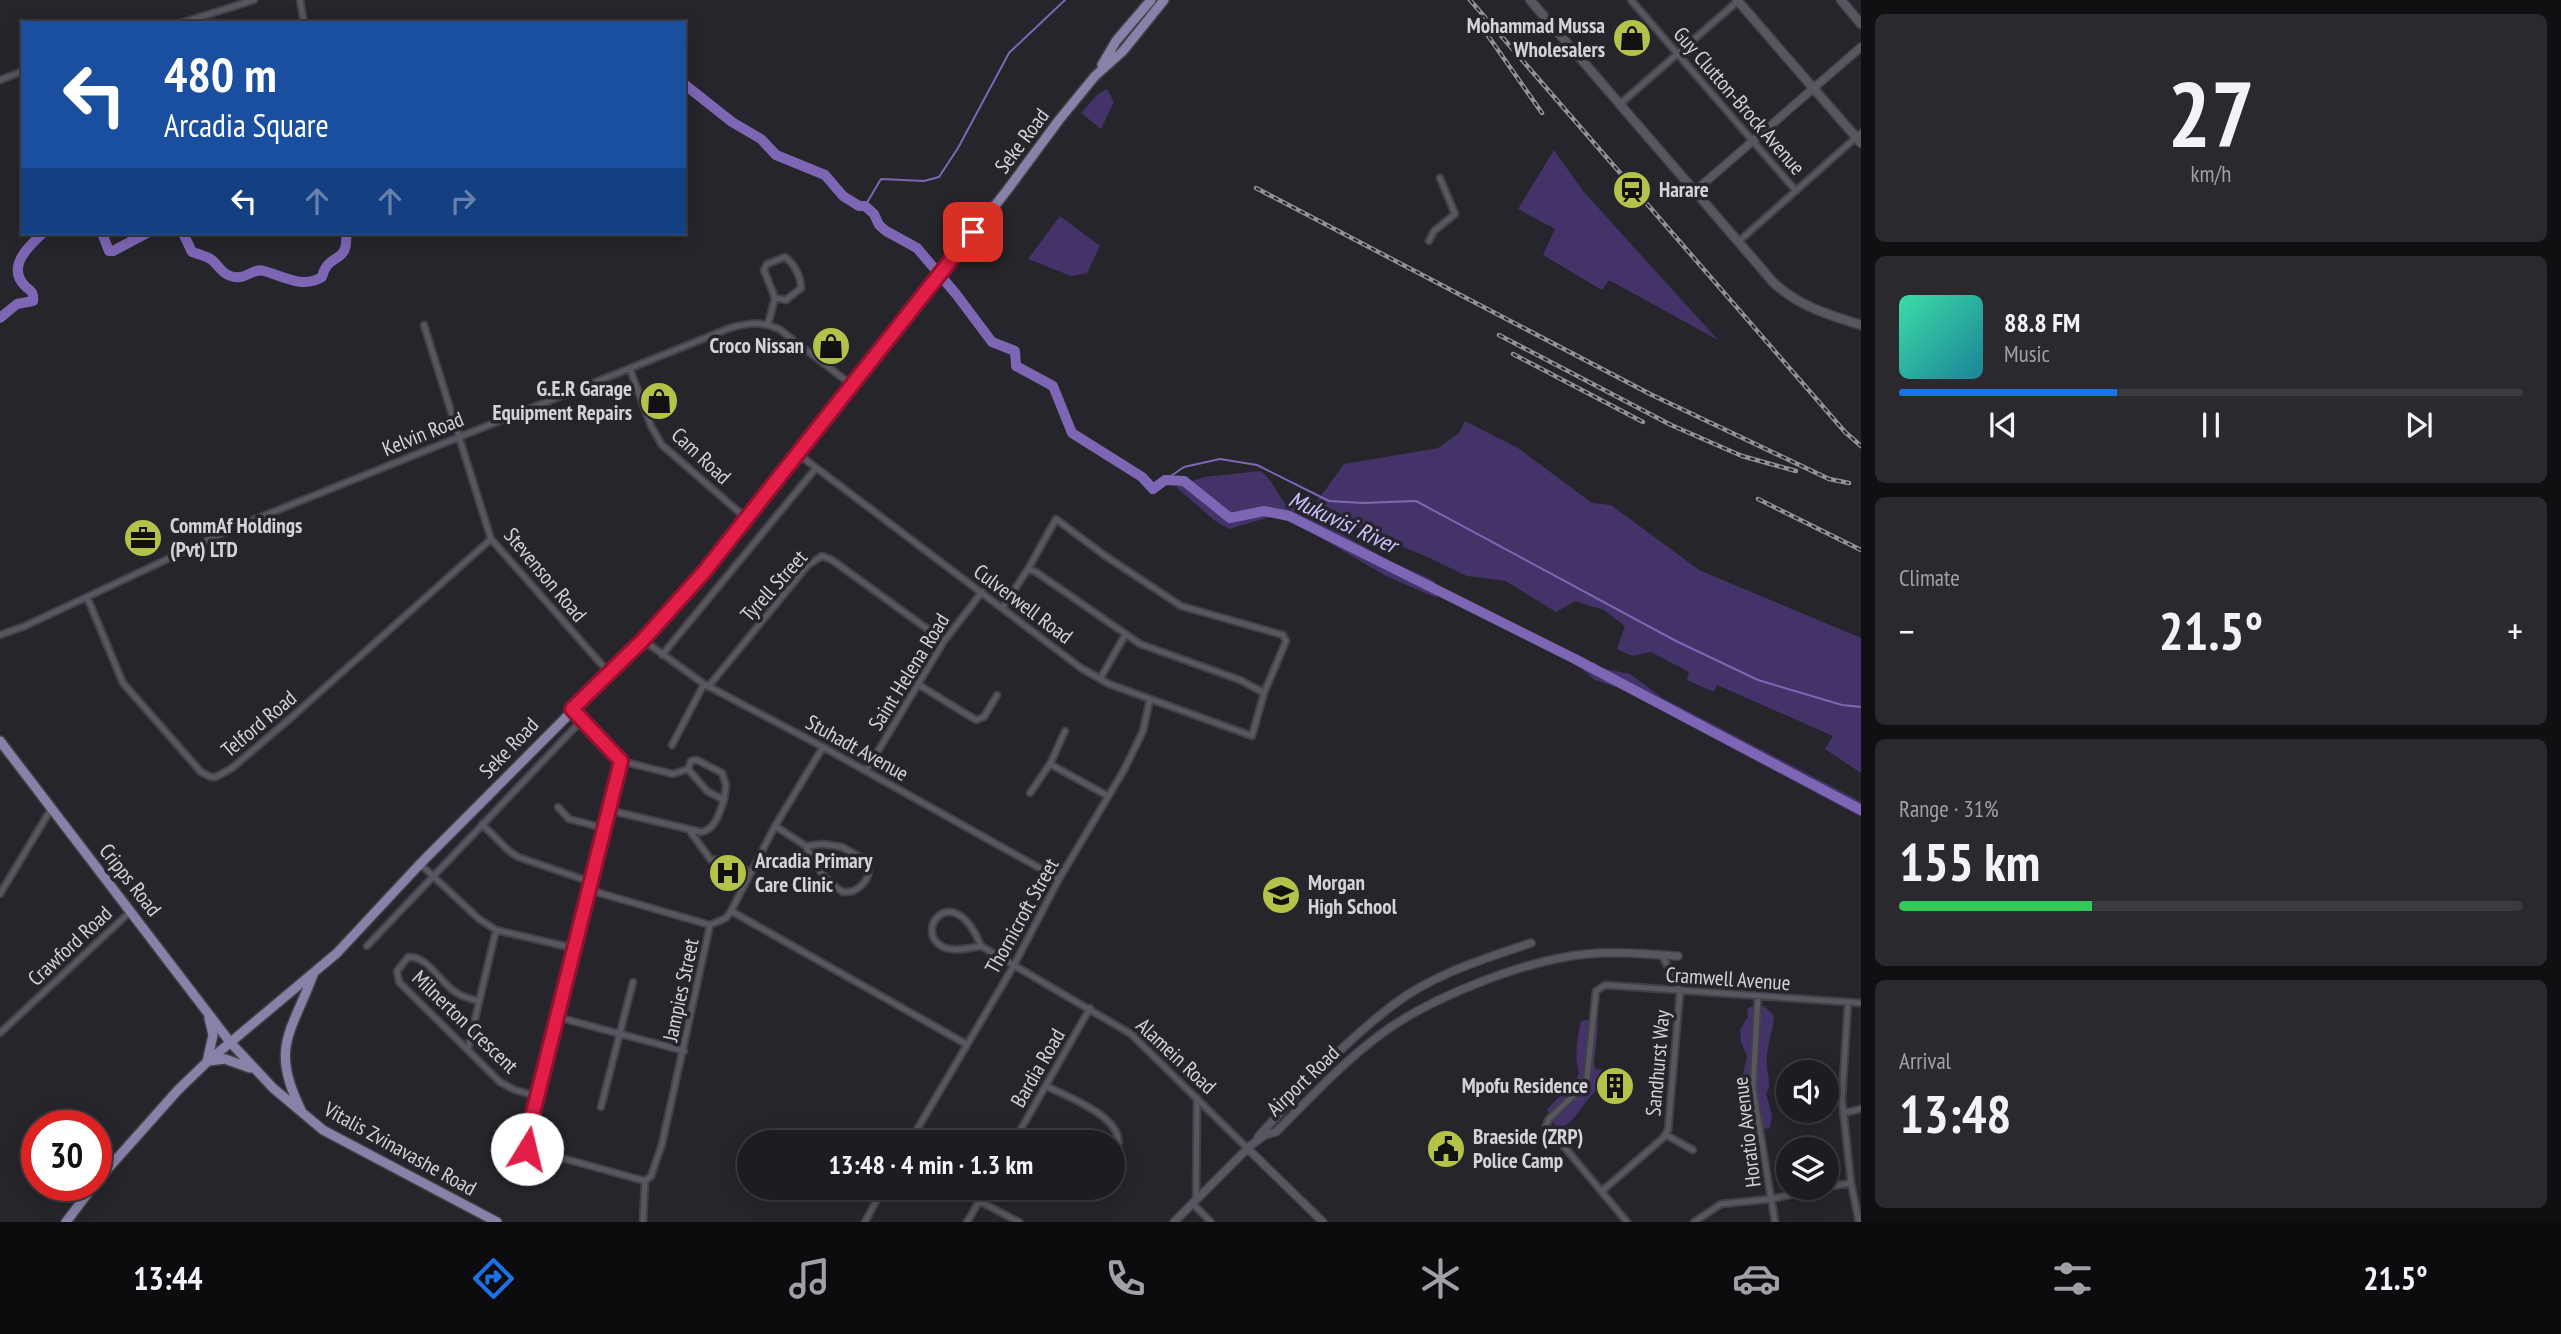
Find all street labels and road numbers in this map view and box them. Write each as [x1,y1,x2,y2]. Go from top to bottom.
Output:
street label: Guy Clutton-Brock Avenue [1668,21,1811,180]
street label: Seke Road [988,103,1055,179]
street label: Kelvin Road [378,405,467,462]
street label: Cam Road [666,421,737,490]
street label: Stevenson Road [498,522,593,627]
street label: Tyrell Street [734,544,813,627]
street label: Culverwell Road [969,558,1078,650]
street label: Saint Helena Road [862,608,955,735]
street label: Telford Road [215,684,302,763]
street label: Stuhadt Avenue [801,708,913,787]
street label: Seke Road [473,711,544,784]
street label: Cripps Road [93,838,167,922]
street label: Thornicroft Street [979,853,1065,978]
street label: Crawford Road [22,900,117,991]
street label: Jampies Street [656,936,705,1045]
street label: Cramwell Avenue [1665,961,1791,996]
street label: Milnerton Crescent [407,964,524,1079]
street label: Sandhurst Way [1639,1009,1676,1117]
street label: Alamein Road [1131,1012,1222,1099]
street label: Bardia Road [1004,1024,1071,1112]
street label: Airport Road [1261,1039,1345,1122]
street label: Horatio Avenue [1726,1075,1767,1189]
street label: Vitalis Zvinavashe Road [318,1095,481,1202]

